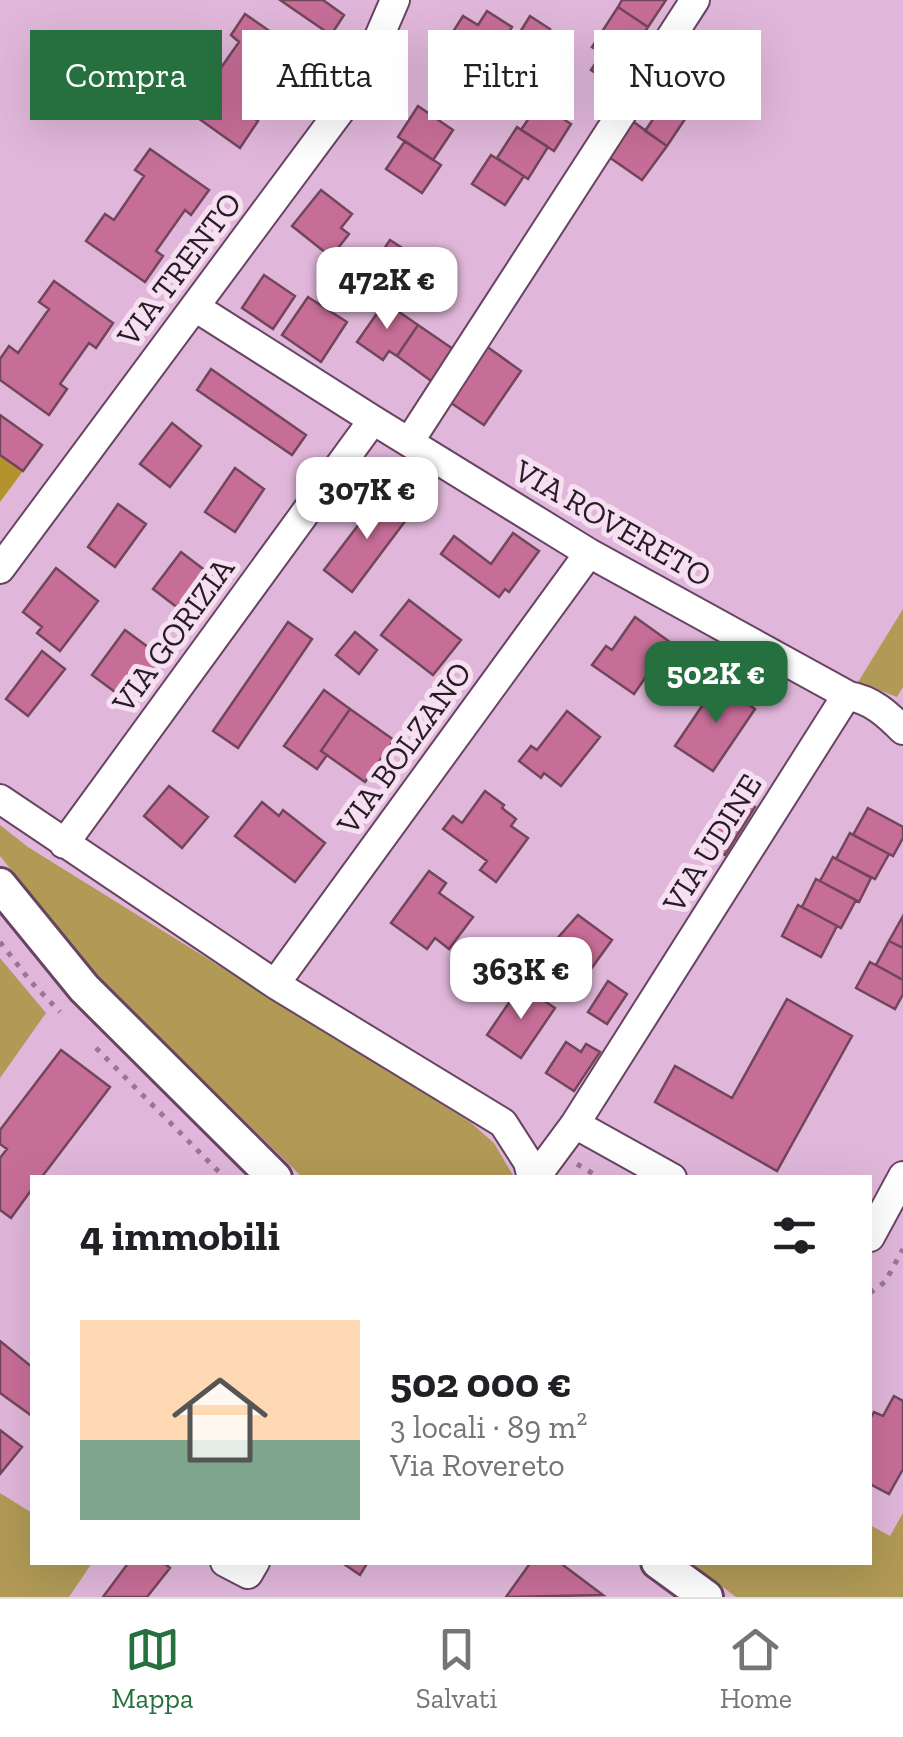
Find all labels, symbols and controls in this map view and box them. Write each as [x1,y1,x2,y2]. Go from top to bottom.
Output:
chip: Compra [30,30,222,120]
chip: Affitta [242,30,408,120]
chip: Filtri [428,30,574,120]
chip: Nuovo [594,30,761,120]
street label: VIA TRENTO [108,185,249,354]
pin: 472K € [306,247,468,332]
text: 472K € [338,260,436,298]
street label: VIA ROVERETO [507,451,718,595]
pin: 307K € [286,457,448,542]
text: 307K € [318,470,416,508]
street label: VIA GORIZIA [103,550,242,721]
pin: 502K € [635,641,797,726]
text: 502K € [667,654,765,692]
street label: VIA BOLZANO [328,655,479,842]
street label: VIA UDINE [654,767,769,920]
pin: 363K € [440,937,602,1022]
text: 363K € [472,950,570,988]
icon: filters [767,1208,822,1263]
text: 4 immobili [80,1210,280,1261]
text: 502 000 € [390,1357,572,1408]
icon: home [160,1360,280,1480]
text: 3 locali · 89 m² [390,1408,587,1446]
text: Via Rovereto [390,1446,565,1484]
tab: Mappa [111,1622,193,1715]
tab: Salvati [416,1622,497,1715]
tab: Home [720,1622,792,1715]

